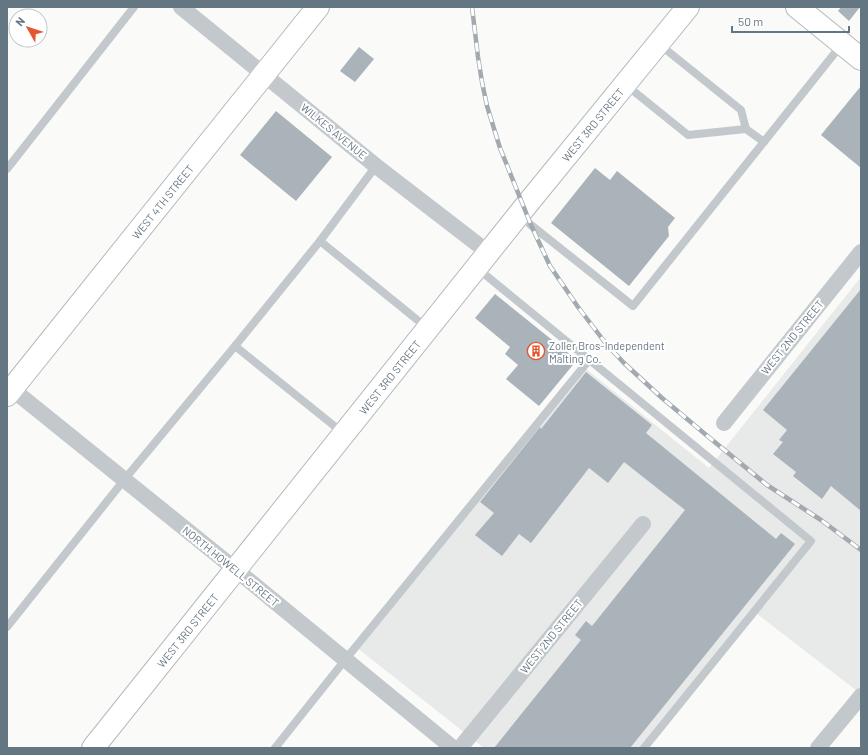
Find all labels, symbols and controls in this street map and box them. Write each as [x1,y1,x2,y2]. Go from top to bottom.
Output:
north arrow [8,8,48,48]
scale bar [732,8,849,34]
text: N [12,14,27,28]
text: 50 m [738,14,763,28]
street label: WEST 3RD STREET [559,85,626,164]
street label: WILKES AVENUE [298,100,370,162]
street label: WEST 4TH STREET [128,162,196,241]
street label: WEST 2ND STREET [758,297,826,377]
street label: WEST 3RD STREET [356,337,423,416]
place label: Zoller Bros-Independent Malting Co. [549,339,665,365]
building icon: Zoller Bros-Independent Malting Co. [526,341,546,361]
street label: NORTH HOWELL STREET [180,523,282,609]
street label: WEST 3RD STREET [154,590,221,670]
street label: WEST 2ND STREET [517,596,585,676]

